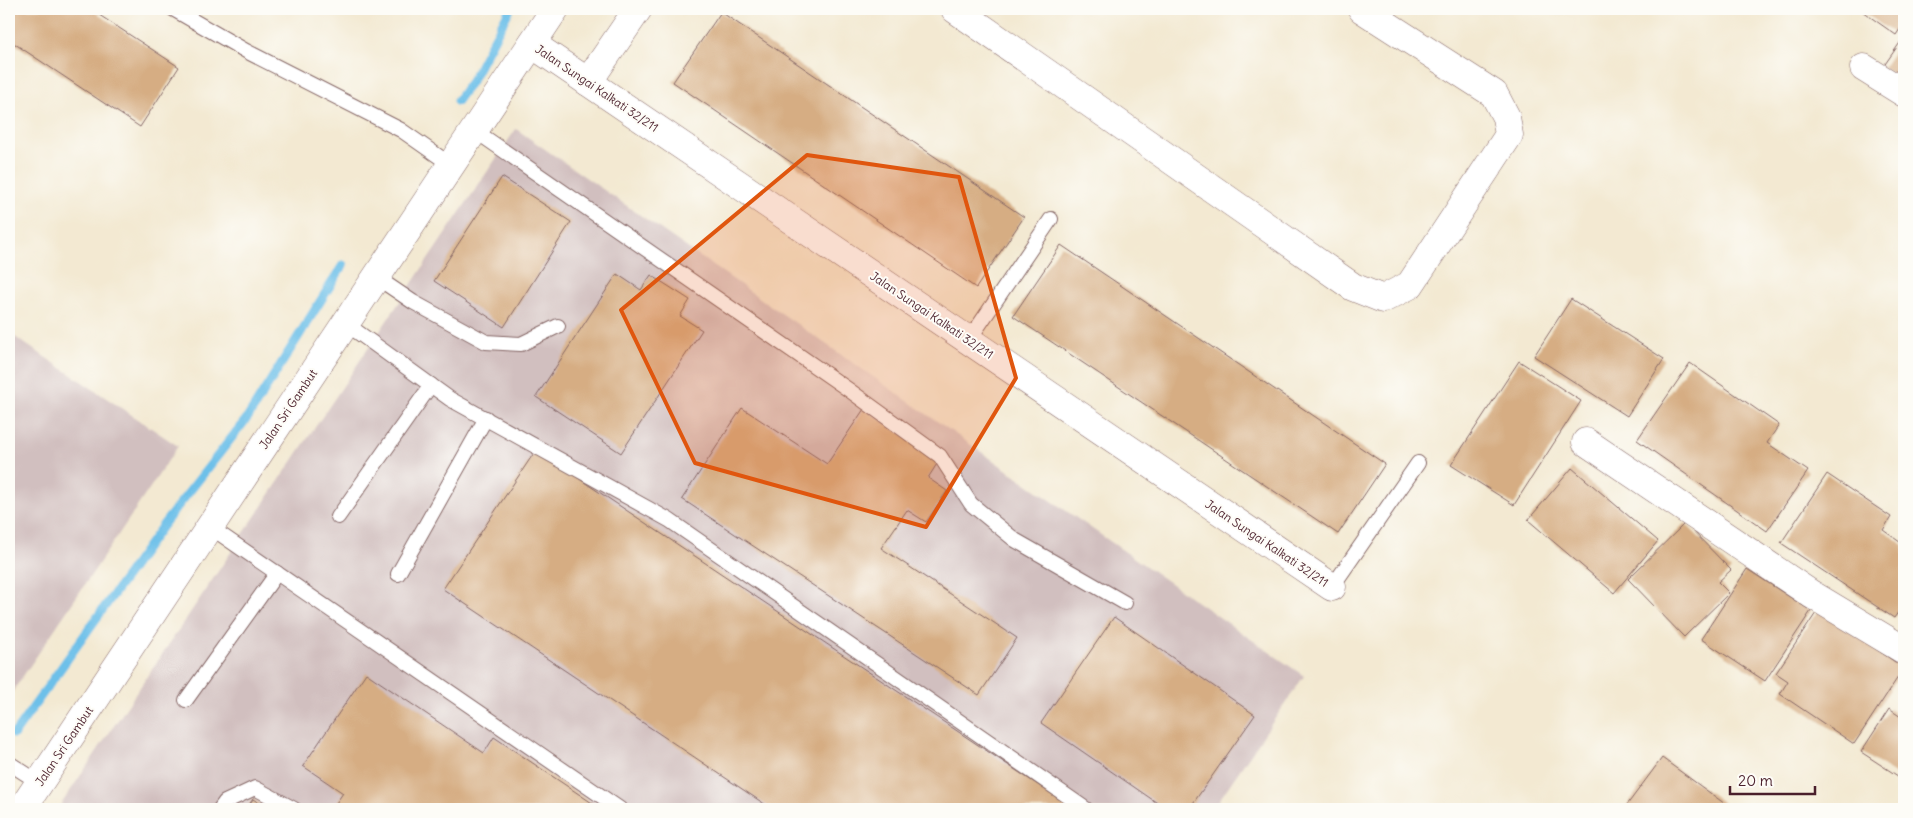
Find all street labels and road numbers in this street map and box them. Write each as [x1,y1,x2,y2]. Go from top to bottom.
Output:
street label: Jalan Sungai Kalkati 32/211 [533,41,661,135]
street label: Jalan Sungai Kalkati 32/211 [868,268,996,362]
street label: Jalan Sri Gambut [256,366,320,452]
street label: Jalan Sungai Kalkati 32/211 [1203,496,1331,590]
street label: Jalan Sri Gambut [32,703,96,789]

